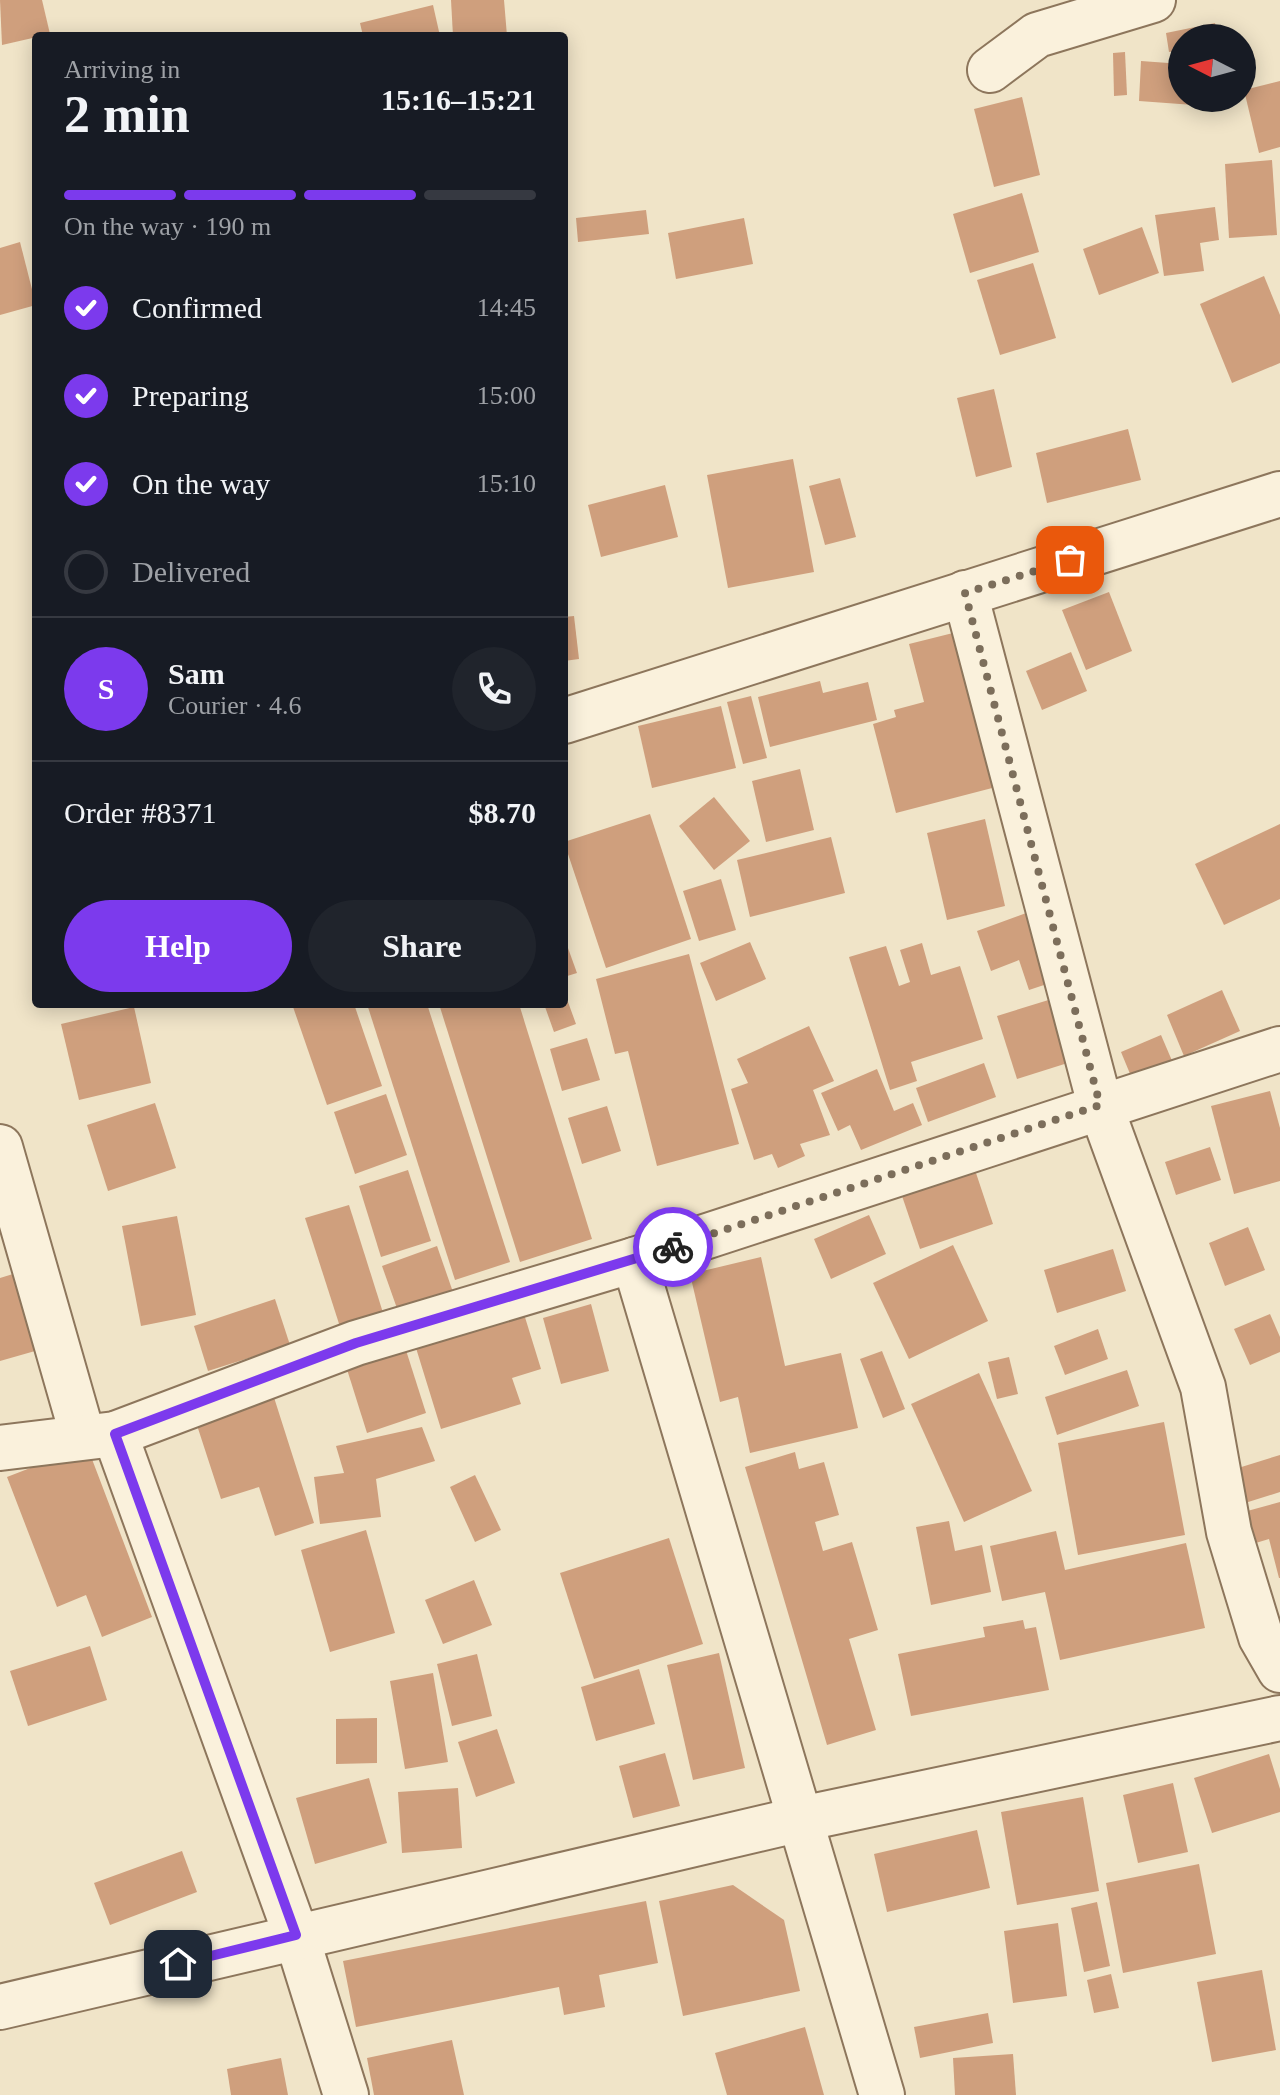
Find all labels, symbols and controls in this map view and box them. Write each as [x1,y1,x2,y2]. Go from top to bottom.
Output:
north arrow [1168,24,1256,112]
map controls [1168,24,1256,112]
text: Arriving in [64,55,180,84]
text: 15:16–15:21 [381,83,536,116]
text: 2 min [64,86,190,143]
text: On the way · 190 m [64,212,271,241]
icon: check [64,286,108,330]
text: Confirmed [132,291,262,324]
text: 14:45 [477,293,536,322]
icon: check [64,374,108,418]
text: Preparing [132,379,249,412]
text: 15:00 [477,381,536,410]
icon: check [64,462,108,506]
text: On the way [132,467,270,500]
text: 15:10 [477,469,536,498]
pin [1036,526,1104,594]
icon: bag [1048,538,1092,582]
text: Delivered [132,555,250,588]
button: phone [452,647,536,731]
text: Sam [168,657,225,690]
text: S [98,672,114,705]
text: Courier · 4.6 [168,691,302,720]
text: Order #8371 [64,796,216,829]
text: $8.70 [469,796,536,829]
button: Help [64,900,292,992]
button: Share [308,900,536,992]
courier [633,1207,713,1287]
icon: bike [651,1225,695,1269]
pin [144,1930,212,1998]
icon: home [156,1942,200,1986]

